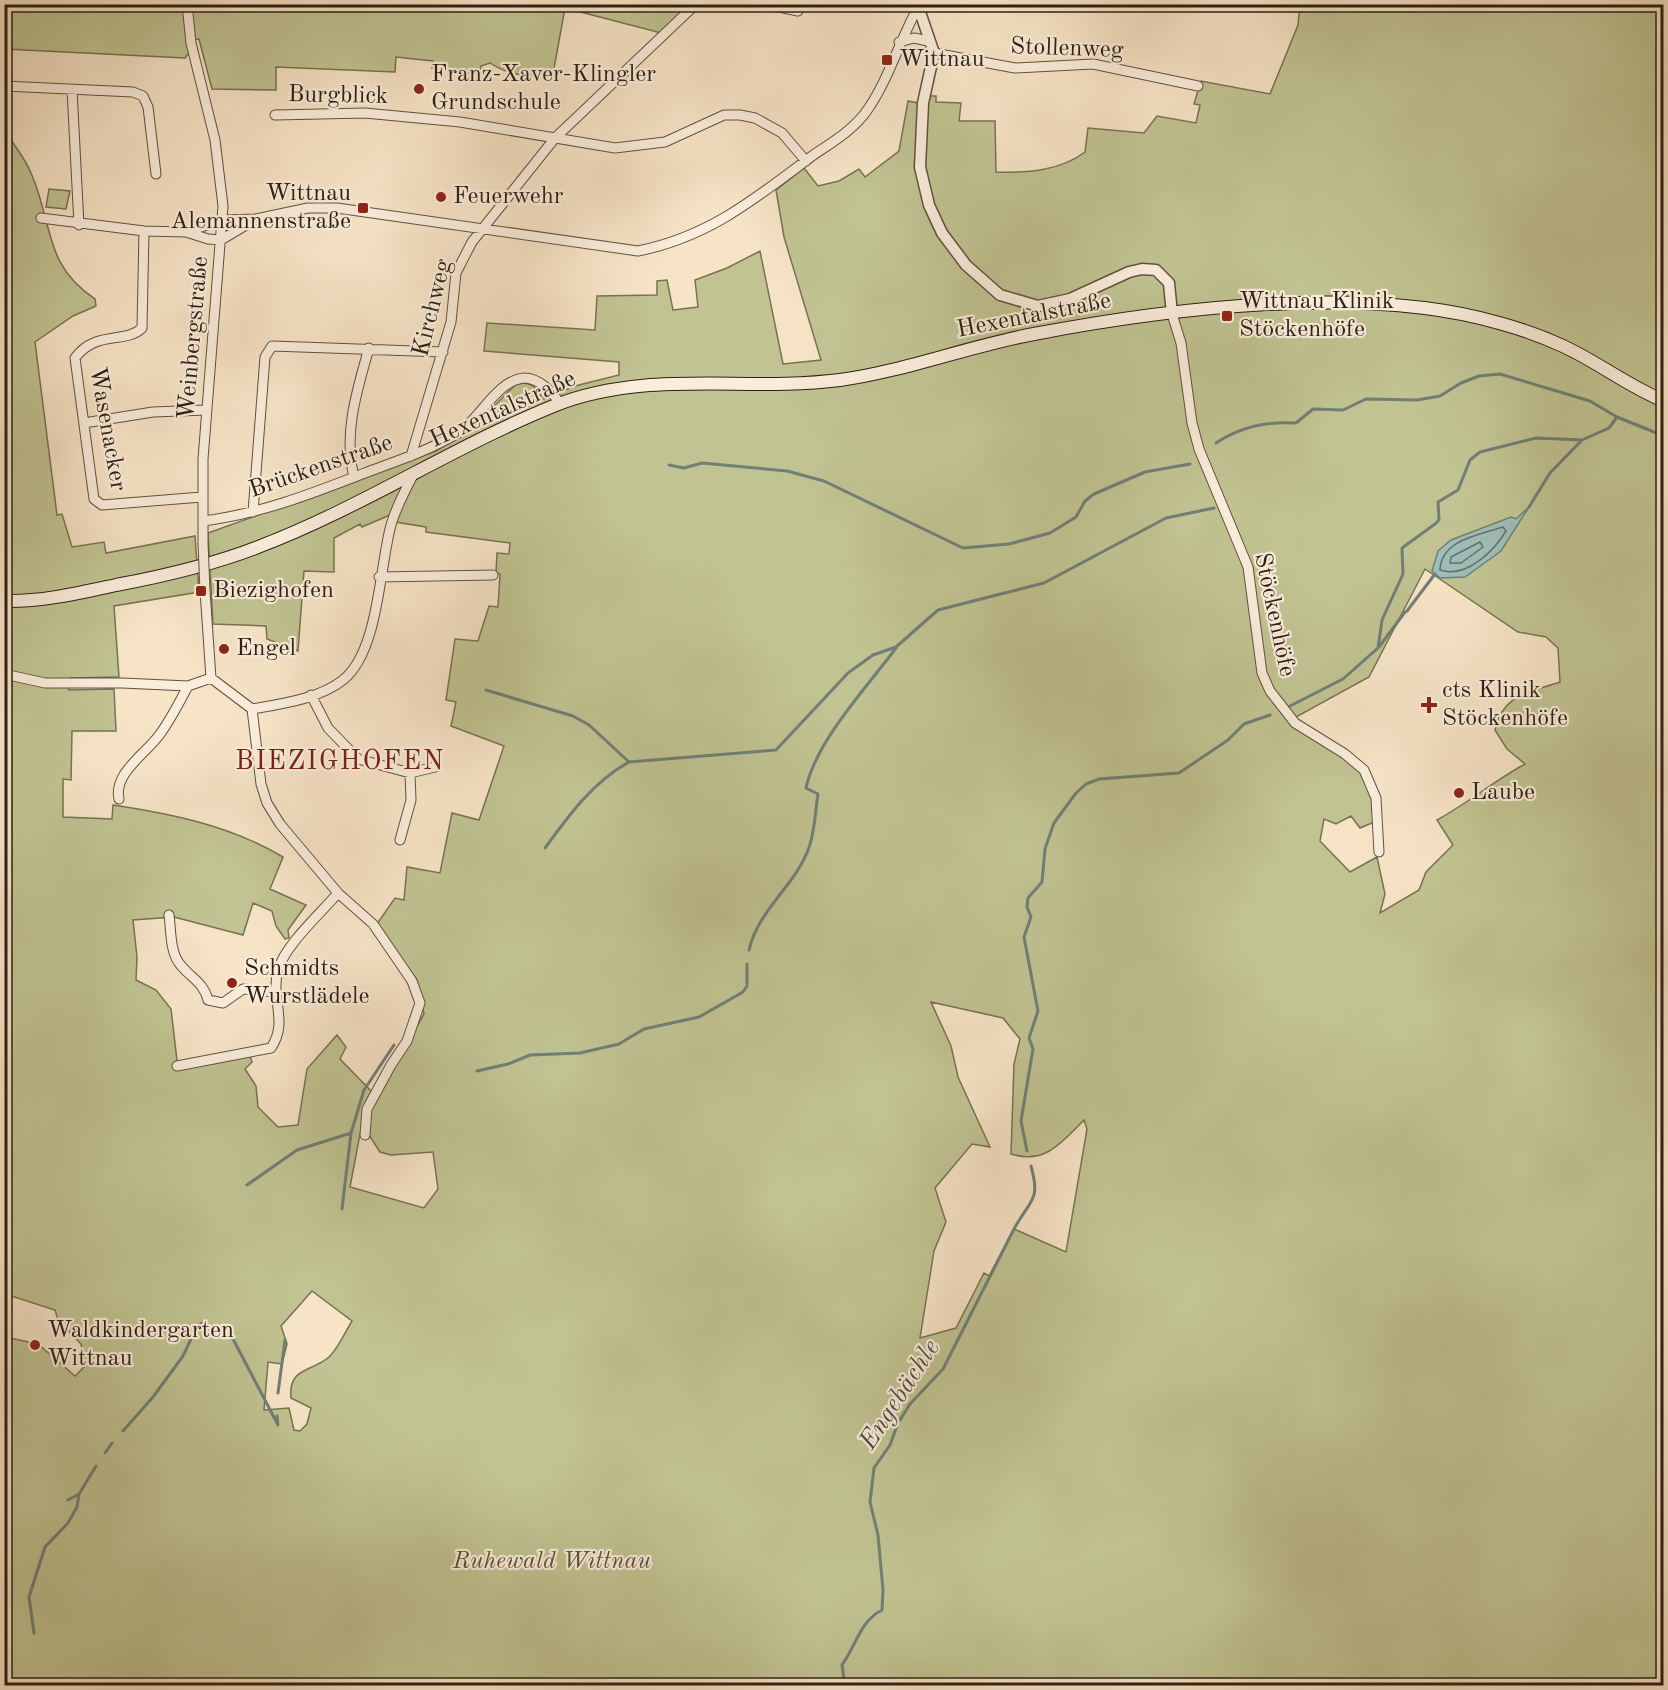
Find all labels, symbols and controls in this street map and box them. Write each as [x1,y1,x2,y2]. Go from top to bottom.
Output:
street label: Stollenweg [1010,35,1124,63]
place label: Wittnau [899,48,985,72]
marker: Wittnau [880,53,894,67]
place label: Franz-Xaver-Klingler Grundschule [431,63,656,115]
marker: Franz-Xaver-Klingler Grundschule [412,82,426,96]
street label: Burgblick [288,83,388,109]
place label: Wittnau Alemannenstraße [170,182,351,234]
place label: Feuerwehr [453,185,564,209]
marker: Feuerwehr [434,190,448,204]
marker: Wittnau Alemannenstraße [356,201,370,215]
street label: Weinbergstraße [175,255,213,421]
street label: Kirchweg [409,257,457,359]
street label: Hexentalstraße [955,289,1113,343]
place label: Wittnau Klinik Stöckenhöfe [1239,290,1394,342]
marker: Wittnau Klinik Stöckenhöfe [1220,309,1234,323]
street label: Wasenacker [84,365,130,493]
street label: Hexentalstraße [427,367,579,453]
street label: Brückenstraße [246,431,396,503]
street label: Stöckenhöfe [1249,551,1299,679]
place label: Biezighofen [213,579,334,603]
marker: Biezighofen [194,584,208,598]
place label: Engel [236,637,296,661]
marker: Engel [217,642,231,656]
place label: cts Klinik Stöckenhöfe [1442,679,1568,731]
marker: cts Klinik Stöckenhöfe [1420,696,1438,714]
district label: BIEZIGHOFEN [235,748,445,775]
place label: Laube [1471,781,1535,805]
marker: Laube [1452,786,1466,800]
place label: Schmidts Wurstlädele [244,957,369,1009]
marker: Schmidts Wurstlädele [225,976,239,990]
place label: Waldkindergarten Wittnau [47,1319,234,1371]
water label: Engebächle [854,1335,945,1455]
marker: Waldkindergarten Wittnau [28,1338,42,1352]
park label: Ruhewald Wittnau [452,1550,651,1574]

